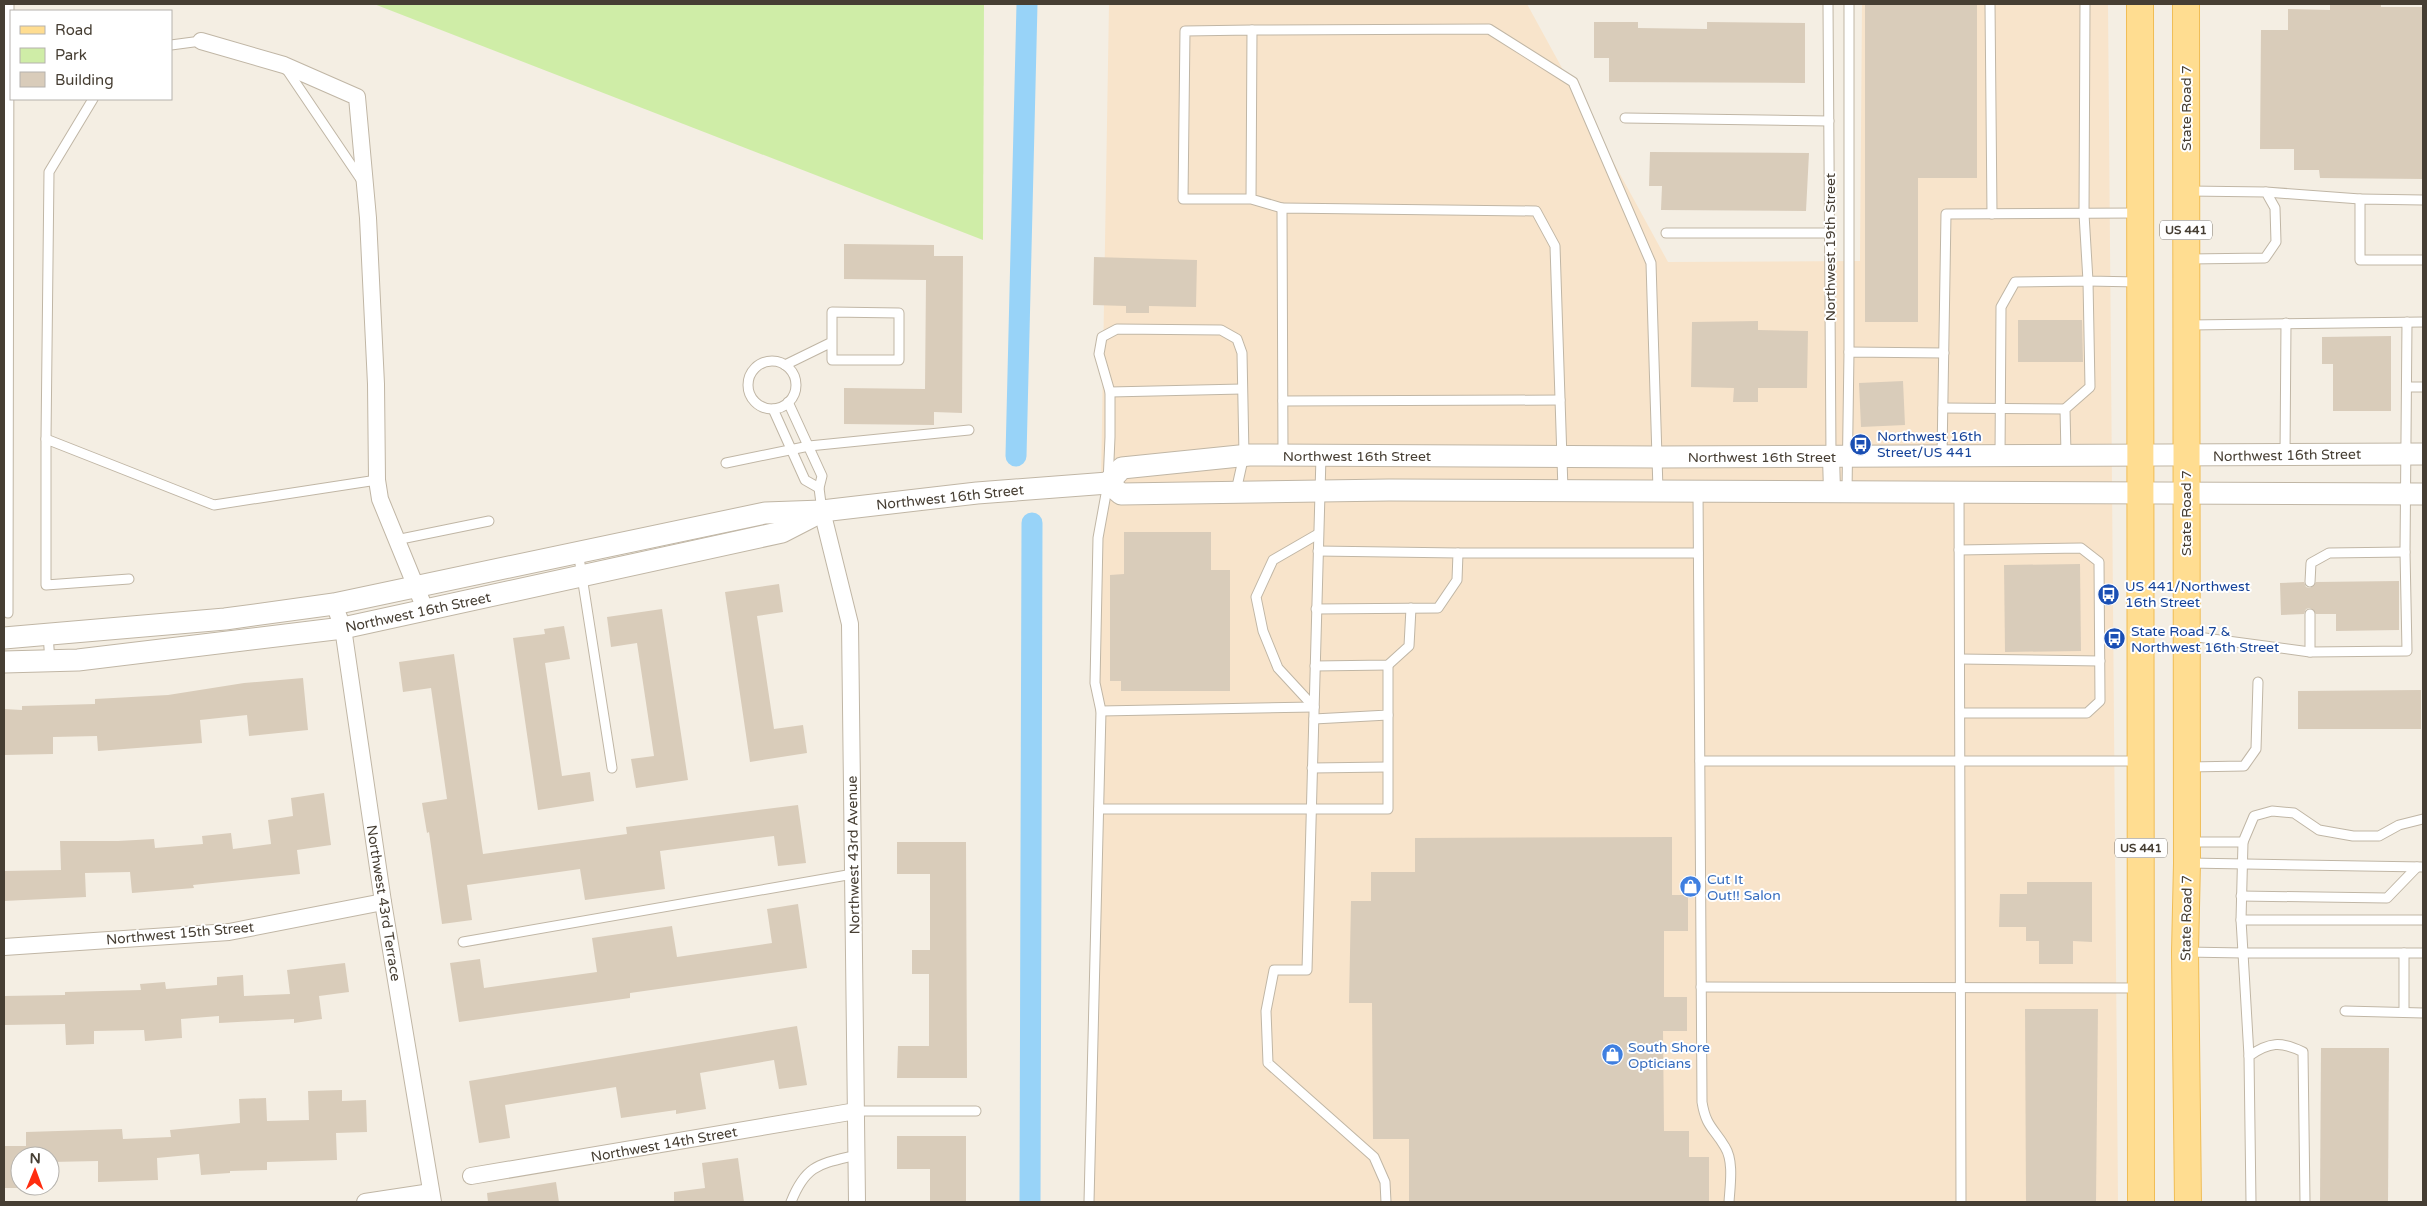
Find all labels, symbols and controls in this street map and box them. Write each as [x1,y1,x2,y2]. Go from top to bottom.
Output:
legend [10,10,172,100]
text: Road [55,21,93,39]
text: Park [55,46,87,64]
street label: State Road 7 [2178,65,2195,151]
text: Building [55,71,114,89]
street label: Northwest 19th Street [1822,172,1839,321]
road number: US 441 [2160,220,2212,240]
place label: Northwest 16th Street/US 441 [1877,428,1982,461]
bus stop icon: Northwest 16th Street/US 441 [1849,432,1873,456]
street label: Northwest 16th Street [2213,446,2362,465]
street label: Northwest 16th Street [1283,448,1432,465]
street label: Northwest 16th Street [1688,449,1837,466]
street label: State Road 7 [2178,470,2195,556]
street label: Northwest 16th Street [875,481,1025,514]
place label: US 441/Northwest 16th Street [2125,578,2251,611]
bus stop icon: US 441/Northwest 16th Street [2097,582,2121,606]
street label: Northwest 16th Street [344,589,493,636]
place label: State Road 7 & Northwest 16th Street [2131,623,2280,656]
bus stop icon: State Road 7 & Northwest 16th Street [2103,627,2127,651]
street label: Northwest 43rd Avenue [844,776,863,934]
street label: Northwest 43rd Terrace [363,824,404,982]
road number: US 441 [2115,838,2167,858]
place label: Cut It Out!! Salon [1707,871,1781,904]
shop icon: Cut It Out!! Salon [1679,875,1703,899]
street label: State Road 7 [2177,875,2196,961]
street label: Northwest 15th Street [105,919,255,948]
place label: South Shore Opticians [1628,1039,1710,1072]
shop icon: South Shore Opticians [1600,1043,1624,1067]
street label: Northwest 14th Street [590,1123,739,1166]
north arrow [10,1146,60,1196]
text: N [29,1150,41,1167]

